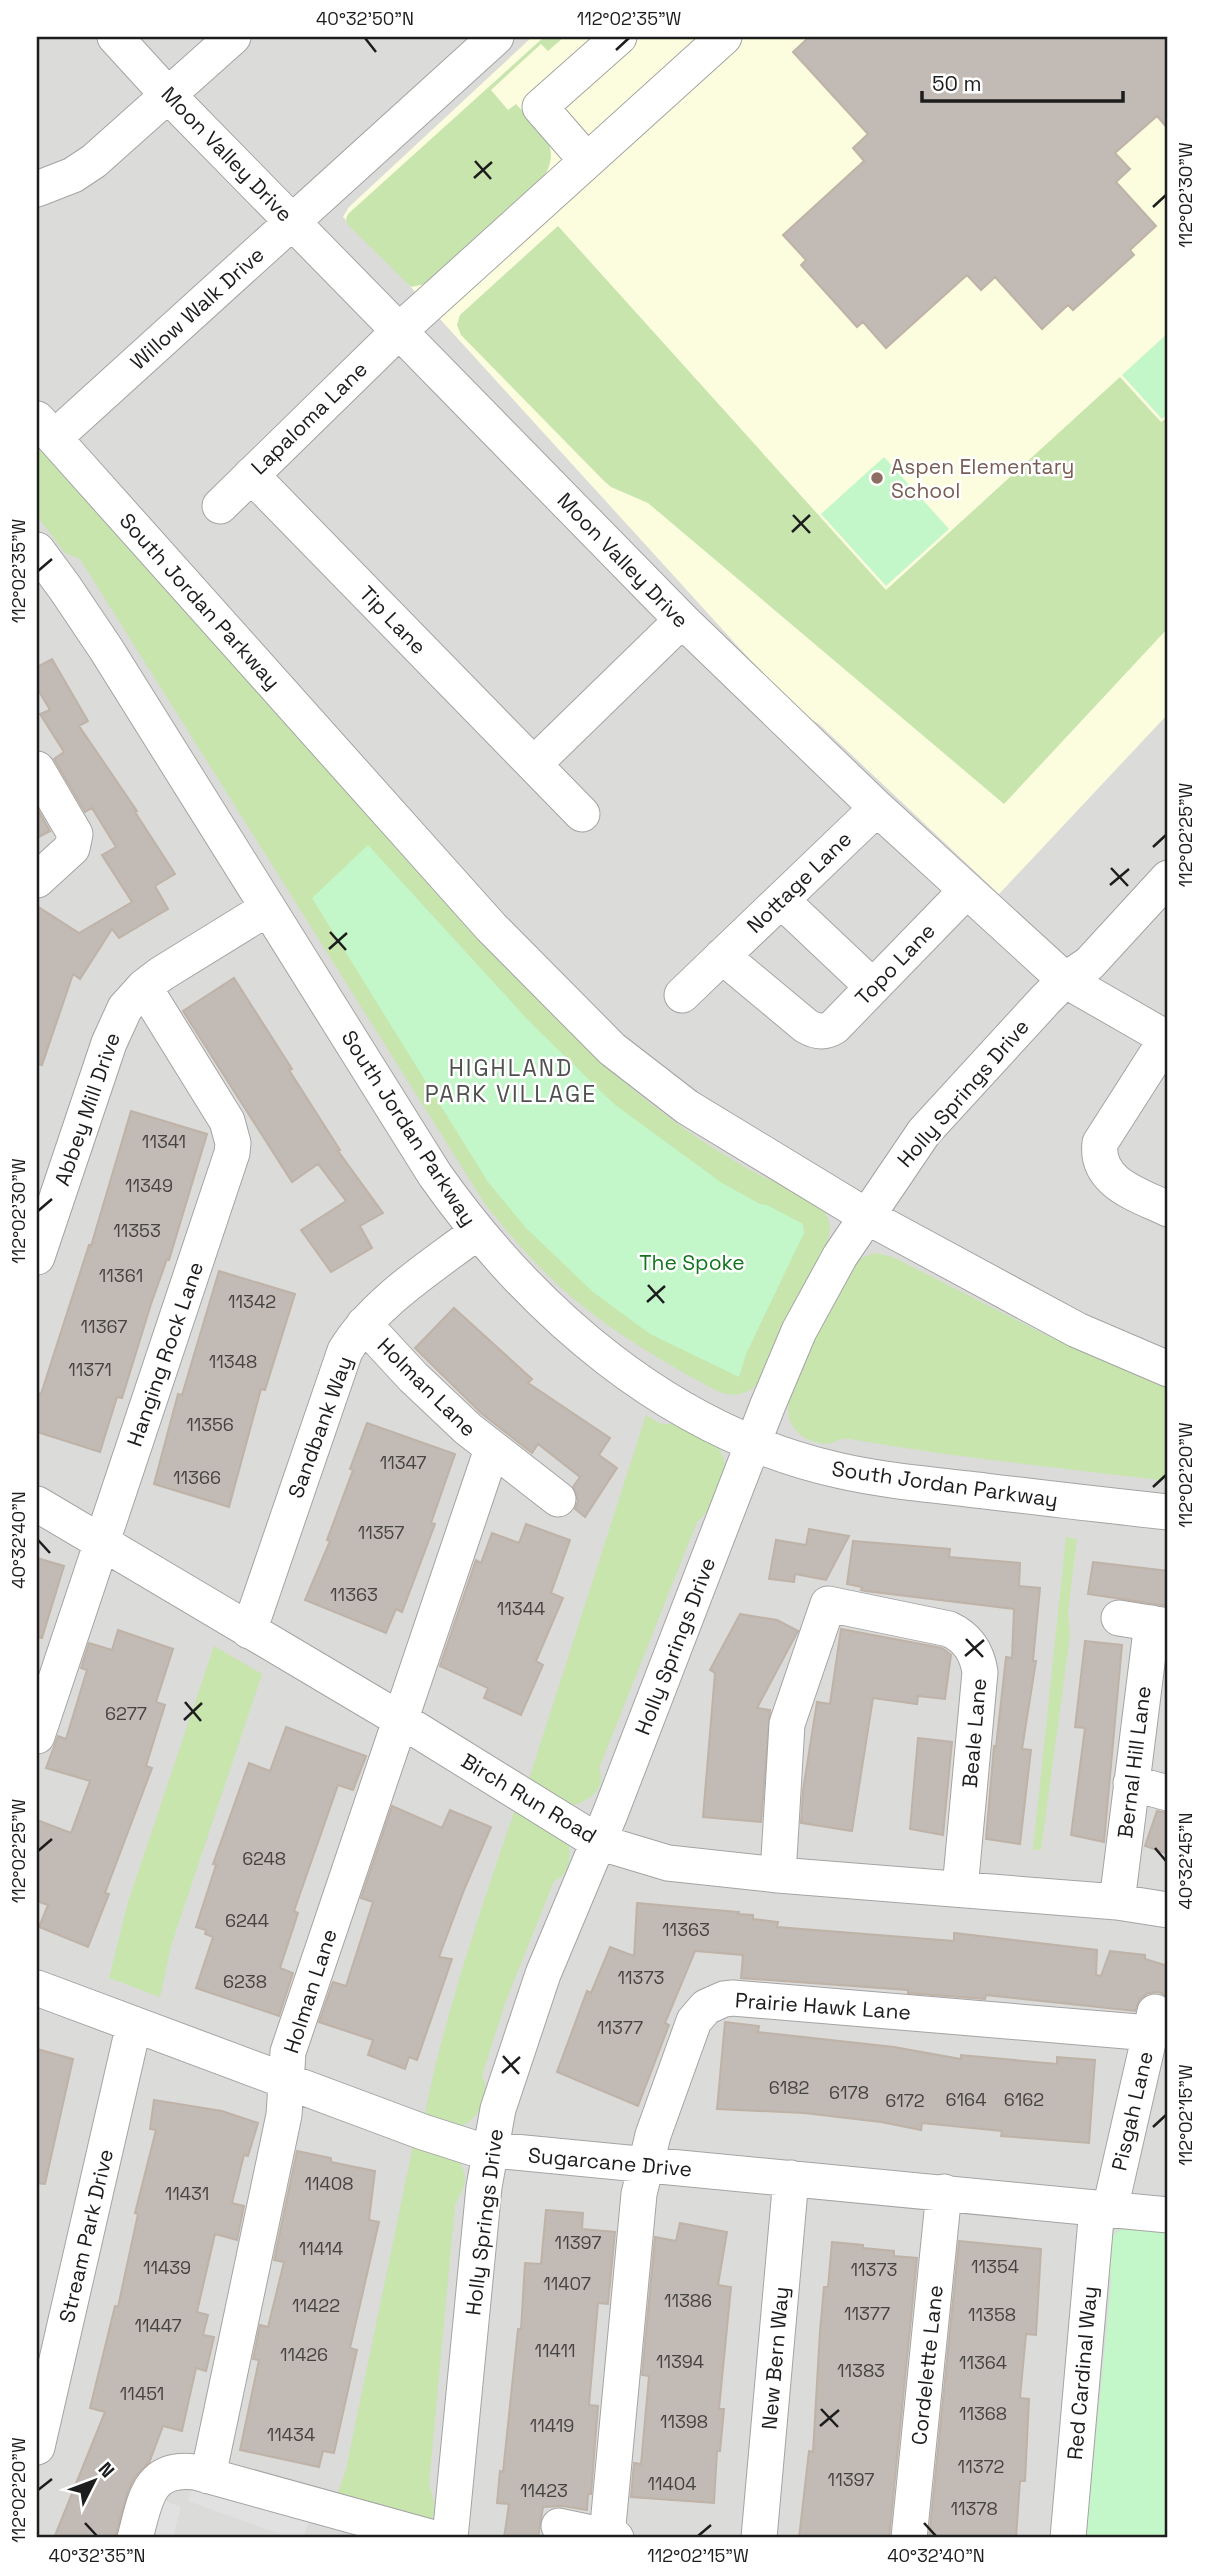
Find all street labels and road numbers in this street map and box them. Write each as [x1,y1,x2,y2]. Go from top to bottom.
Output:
street label: Moon Valley Drive [156,81,298,227]
street label: Willow Walk Drive [124,241,270,375]
street label: Lapaloma Lane [245,356,373,480]
street label: Moon Valley Drive [552,487,694,633]
street label: South Jordan Parkway [114,507,286,695]
street label: Tip Lane [354,580,432,660]
street label: Nottage Lane [741,825,857,939]
street label: Topo Lane [849,917,941,1011]
street label: Holly Springs Drive [891,1013,1035,1173]
street label: South Jordan Parkway [336,1025,482,1231]
street label: Abbey Mill Drive [48,1029,126,1189]
street label: Hanging Rock Lane [121,1258,209,1450]
street label: Holman Lane [372,1332,482,1442]
street label: Sandbank Way [282,1352,358,1502]
street label: South Jordan Parkway [830,1455,1060,1513]
street label: Holly Springs Drive [629,1553,721,1739]
street label: Beale Lane [956,1677,992,1789]
street label: Bernal Hill Lane [1111,1684,1157,1840]
street label: Birch Run Road [456,1747,602,1849]
street label: Holman Lane [277,1925,343,2057]
street label: Prairie Hawk Lane [734,1986,912,2026]
street label: Pisgah Lane [1105,2049,1159,2173]
street label: Holly Springs Drive [459,2127,509,2317]
street label: Sugarcane Drive [527,2141,693,2183]
street label: Stream Park Drive [53,2147,119,2325]
street label: Cordelette Lane [905,2284,949,2446]
street label: New Bern Way [755,2285,795,2431]
street label: Red Cardinal Way [1061,2285,1103,2461]

